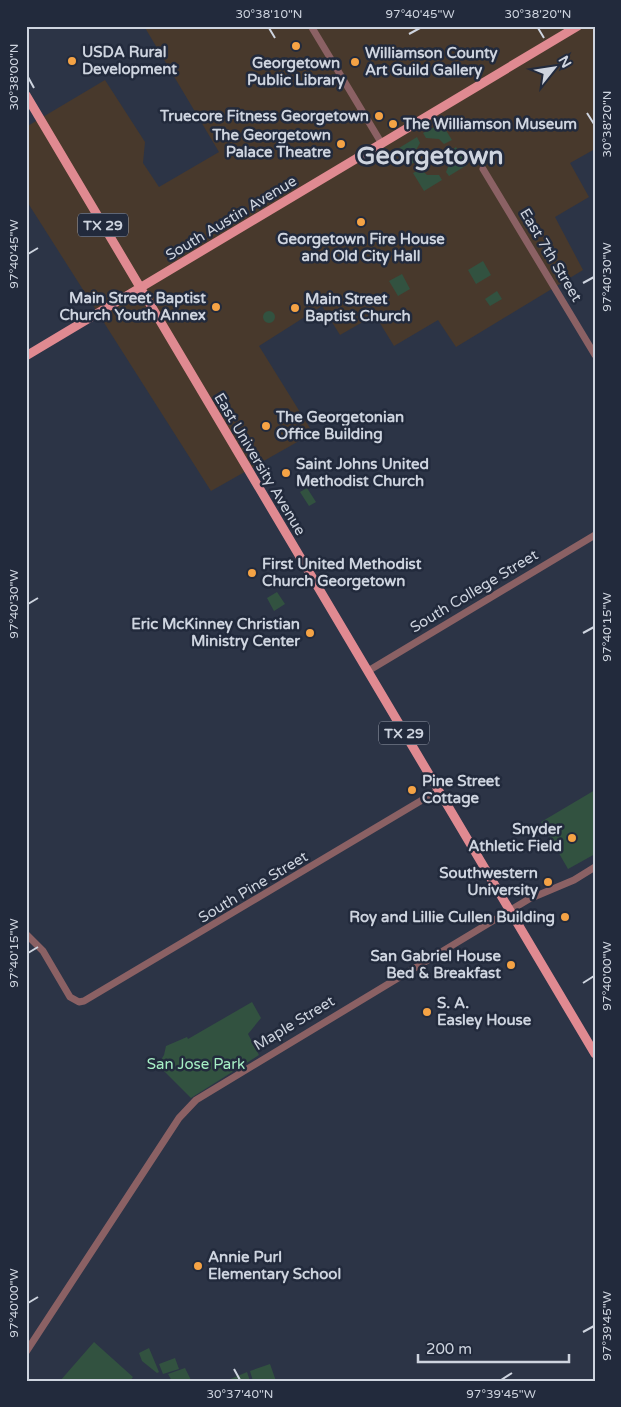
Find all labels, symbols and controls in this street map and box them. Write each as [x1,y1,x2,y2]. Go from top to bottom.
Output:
text: 30°38'10"N [236,7,303,21]
text: 97°40'45"W [385,7,455,21]
text: 30°38'20"N [505,7,572,21]
marker: Georgetown Public Library [290,40,302,52]
north arrow [528,42,578,92]
place label: USDA Rural Development [82,43,177,79]
text: 30°38'00"N [7,44,21,111]
place label: Williamson County Art Guild Gallery [365,44,498,80]
text: N [555,53,575,71]
place label: Georgetown Public Library [247,54,345,90]
marker: USDA Rural Development [66,55,78,67]
marker: Williamson County Art Guild Gallery [349,56,361,68]
text: 30°38'20"N [600,91,614,158]
place label: Truecore Fitness Georgetown [159,107,369,126]
marker: Truecore Fitness Georgetown [373,110,385,122]
place label: The Williamson Museum [402,115,577,133]
marker: The Williamson Museum [387,118,399,130]
place label: The Georgetown Palace Theatre [211,126,331,161]
marker: The Georgetown Palace Theatre [335,138,347,150]
district label: Georgetown [357,141,503,171]
street label: South Austin Avenue [162,172,300,264]
street label: East 7th Street [516,205,586,305]
road number: TX 29 [78,214,128,236]
marker: Georgetown Fire House and Old City Hall [355,216,367,228]
text: 97°40'45"W [7,219,21,289]
place label: Georgetown Fire House and Old City Hall [277,230,445,266]
text: 97°40'30"W [600,242,614,312]
place label: Main Street Baptist Church Youth Annex [59,289,206,324]
place label: Main Street Baptist Church [305,290,411,326]
marker: Main Street Baptist Church Youth Annex [210,301,222,313]
marker: Main Street Baptist Church [289,302,301,314]
street label: East University Avenue [210,390,310,538]
place label: The Georgetonian Office Building [275,408,404,444]
marker: The Georgetonian Office Building [260,420,272,432]
place label: Saint Johns United Methodist Church [296,455,429,490]
marker: Saint Johns United Methodist Church [280,467,292,479]
street label: South College Street [407,545,542,636]
place label: First United Methodist Church Georgetown [262,555,422,591]
marker: First United Methodist Church Georgetown [246,567,258,579]
text: 97°40'30"W [7,569,21,639]
text: 97°40'15"W [600,592,614,662]
place label: Eric McKinney Christian Ministry Center [131,615,300,651]
marker: Eric McKinney Christian Ministry Center [304,627,316,639]
road number: TX 29 [379,721,429,744]
place label: Pine Street Cottage [422,772,500,808]
marker: Pine Street Cottage [406,784,418,796]
place label: Snyder Athletic Field [468,820,562,855]
marker: Snyder Athletic Field [566,832,578,844]
street label: South Pine Street [195,847,311,927]
place label: Southwestern University [439,864,538,900]
marker: Southwestern University [542,876,554,888]
place label: Roy and Lillie Cullen Building [349,908,555,927]
marker: Roy and Lillie Cullen Building [559,911,571,923]
text: 97°40'15"W [7,918,21,988]
text: 97°40'00"W [600,941,614,1011]
place label: San Gabriel House Bed & Breakfast [370,947,502,982]
marker: San Gabriel House Bed & Breakfast [505,959,517,971]
street label: Maple Street [250,992,338,1054]
place label: S. A. Easley House [437,994,532,1030]
marker: S. A. Easley House [421,1006,433,1018]
park label: San Jose Park [147,1055,245,1073]
place label: Annie Purl Elementary School [208,1248,341,1284]
marker: Annie Purl Elementary School [192,1260,204,1272]
text: 97°40'00"W [7,1268,21,1338]
text: 97°39'45"W [600,1291,614,1361]
scale bar [418,1332,570,1364]
text: 200 m [426,1340,472,1358]
text: 30°37'40"N [207,1387,274,1401]
text: 97°39'45"W [466,1387,536,1401]

